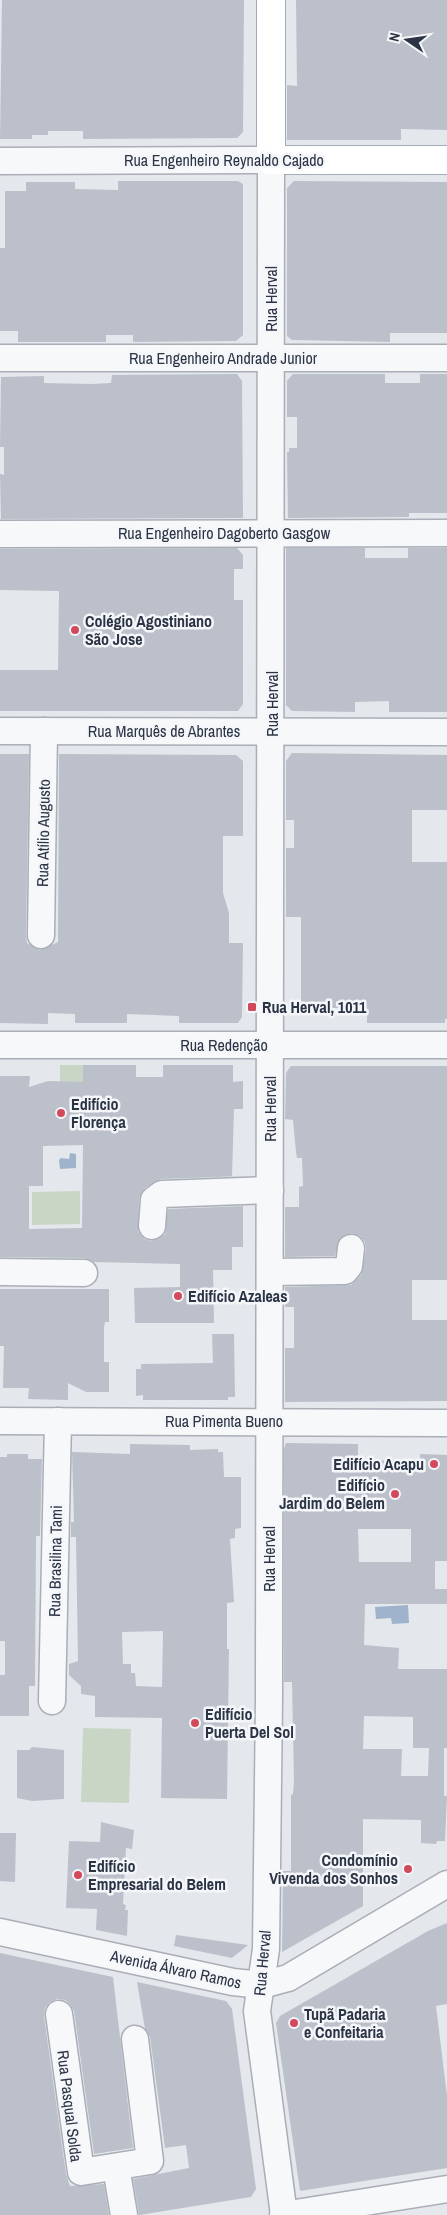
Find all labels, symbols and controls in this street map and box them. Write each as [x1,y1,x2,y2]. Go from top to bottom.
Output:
north arrow [382,15,432,65]
text: N [385,31,404,43]
street label: Rua Engenheiro Reynaldo Cajado [124,149,324,171]
street label: Rua Herval [260,266,282,332]
street label: Rua Engenheiro Andrade Junior [129,347,318,369]
street label: Rua Engenheiro Dagoberto Gasgow [118,522,331,544]
place label: Colégio Agostiniano São Jose [85,610,212,650]
marker: Colégio Agostiniano São Jose [69,624,81,636]
street label: Rua Herval [261,671,283,737]
street label: Rua Marquês de Abrantes [88,720,240,742]
street label: Rua Atílio Augusto [31,779,55,887]
place label: Rua Herval, 1011 [262,996,367,1018]
marker: Rua Herval, 1011 [246,1001,258,1013]
street label: Rua Redenção [180,1034,268,1056]
street label: Rua Herval [259,1076,281,1142]
place label: Edifício Florença [71,1093,126,1133]
marker: Edifício Florença [55,1107,67,1119]
place label: Edifício Azaleas [188,1285,287,1307]
marker: Edifício Azaleas [172,1290,184,1302]
street label: Rua Pimenta Bueno [165,1410,283,1432]
place label: Edifício Acapu [333,1453,424,1475]
marker: Edifício Acapu [428,1458,440,1470]
place label: Edifício Jardim do Belem [279,1474,385,1514]
marker: Edifício Jardim do Belem [389,1488,401,1500]
street label: Rua Brasilina Tami [43,1505,67,1617]
street label: Rua Herval [258,1526,280,1592]
place label: Edifício Puerta Del Sol [205,1703,294,1743]
marker: Edifício Puerta Del Sol [189,1717,201,1729]
place label: Condomínio Vivenda dos Sonhos [269,1849,398,1889]
place label: Edifício Empresarial do Belem [88,1855,226,1895]
marker: Condomínio Vivenda dos Sonhos [402,1863,414,1875]
marker: Edifício Empresarial do Belem [72,1869,84,1881]
street label: Rua Herval [248,1929,276,1997]
street label: Avenida Álvaro Ramos [108,1944,243,1994]
place label: Tupã Padaria e Confeitaria [304,2003,386,2043]
marker: Tupã Padaria e Confeitaria [288,2017,300,2029]
street label: Rua Pasqual Solda [52,2049,88,2164]

